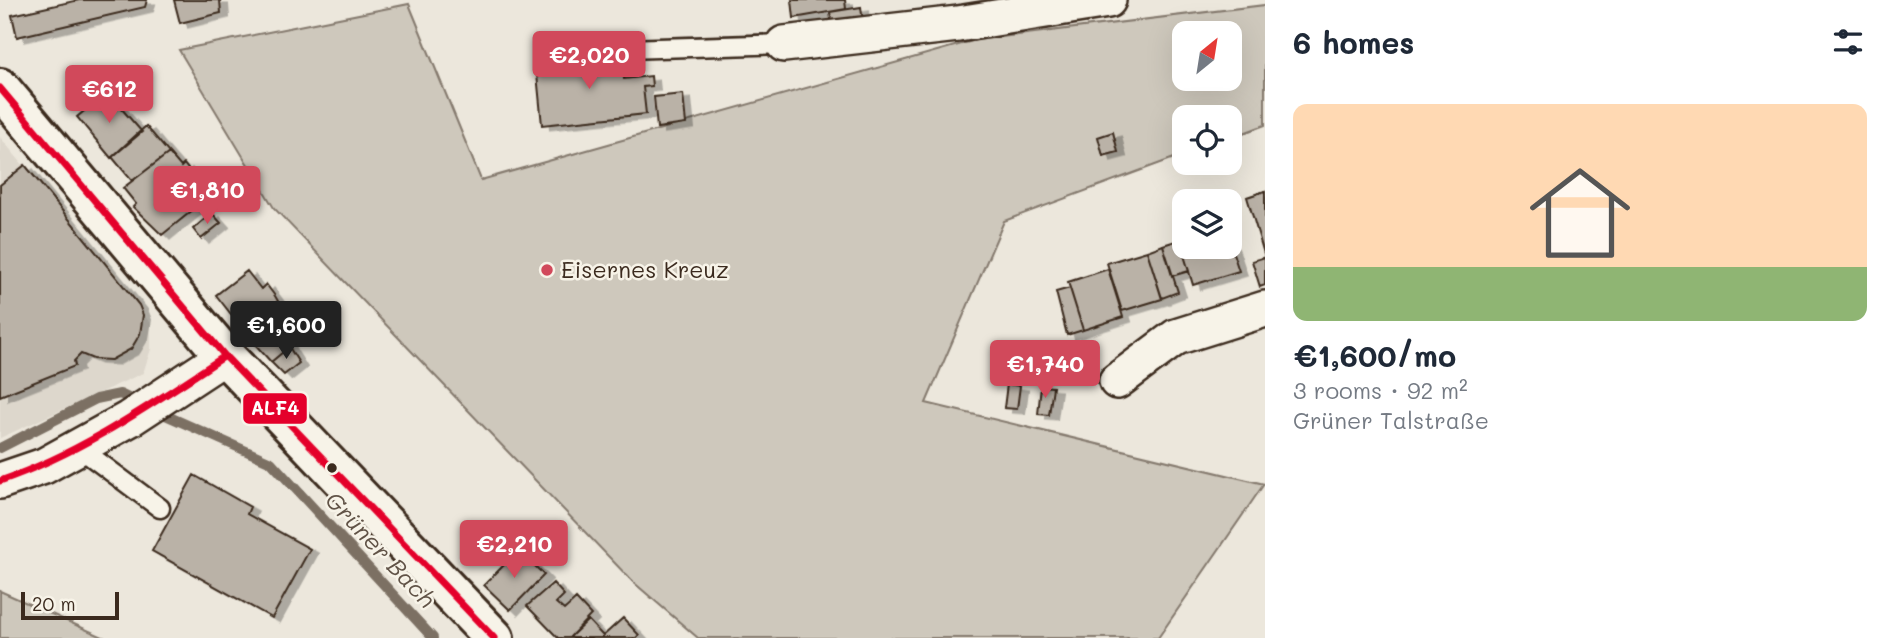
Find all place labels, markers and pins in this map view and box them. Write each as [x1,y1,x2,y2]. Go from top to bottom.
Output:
pin: €2,020 [532,32,646,91]
pin: €612 [68,66,150,125]
pin: €1,810 [150,166,264,226]
place label: Eisernes Kreuz [561,254,729,284]
marker: Eisernes Kreuz [539,262,555,278]
pin: €1,600 [229,302,343,361]
pin: €1,740 [988,340,1102,400]
unlabelled marker [325,461,339,475]
pin: €2,210 [457,520,571,580]

